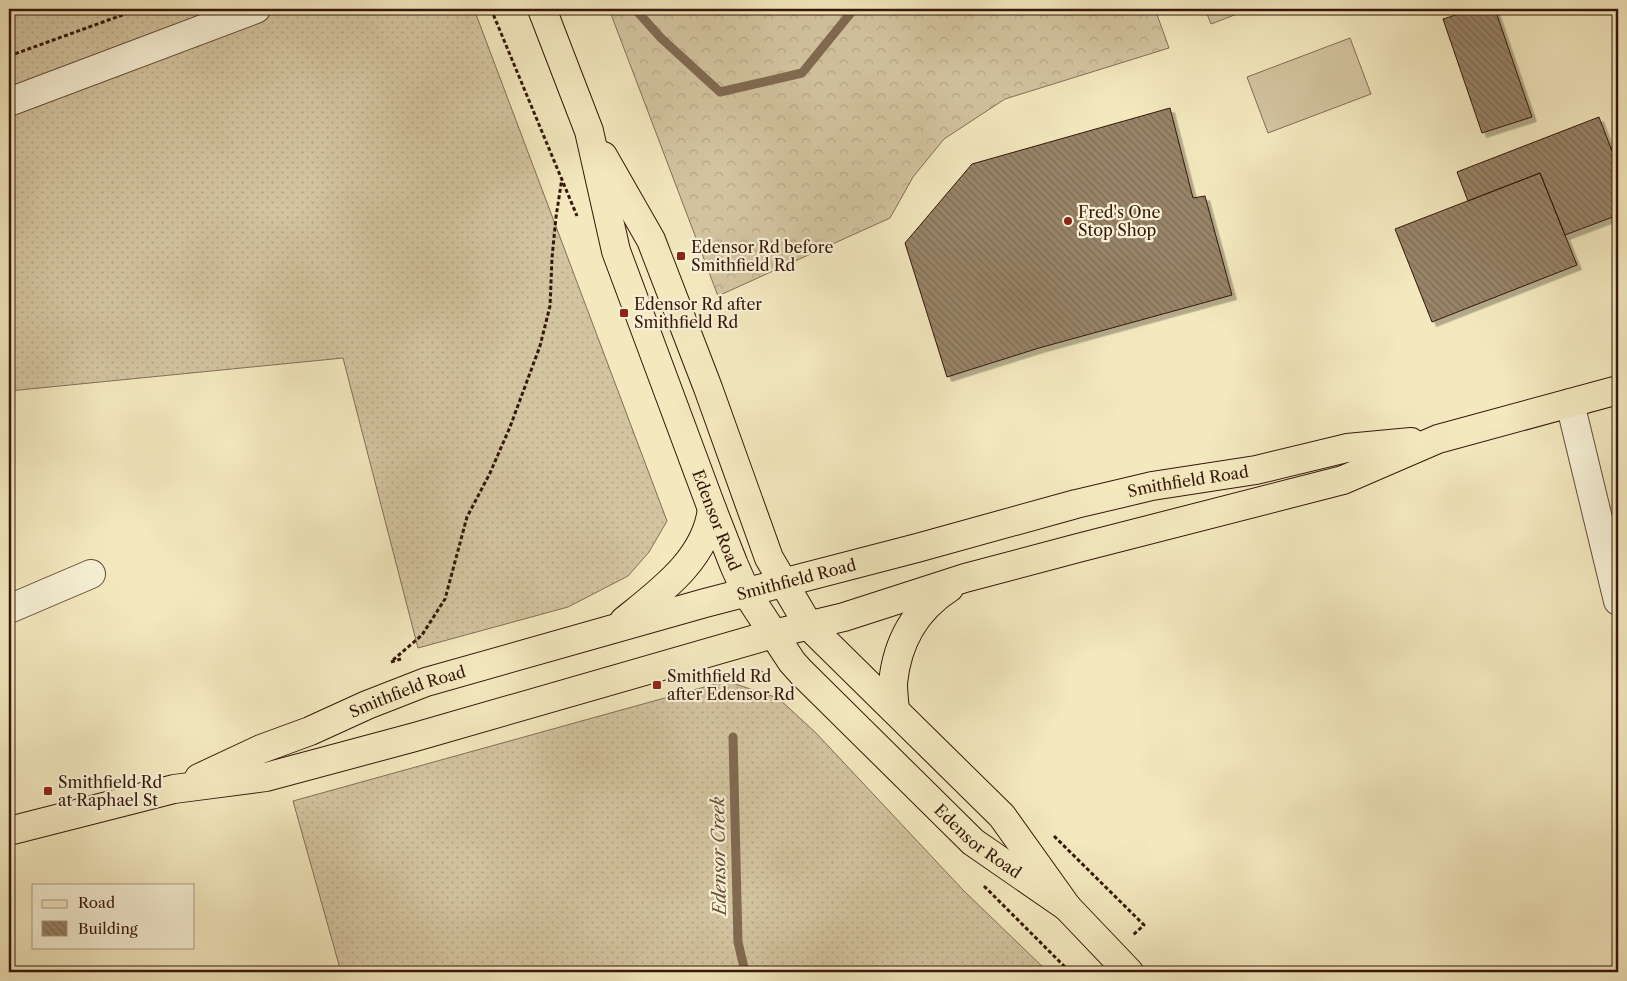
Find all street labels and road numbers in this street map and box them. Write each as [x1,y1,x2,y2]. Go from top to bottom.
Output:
street label: Smithfield Road [1125,461,1250,501]
street label: Edensor Road [688,467,745,574]
street label: Smithfield Road [735,554,858,604]
street label: Smithfield Road [346,661,468,722]
street label: Edensor Road [930,800,1025,883]

